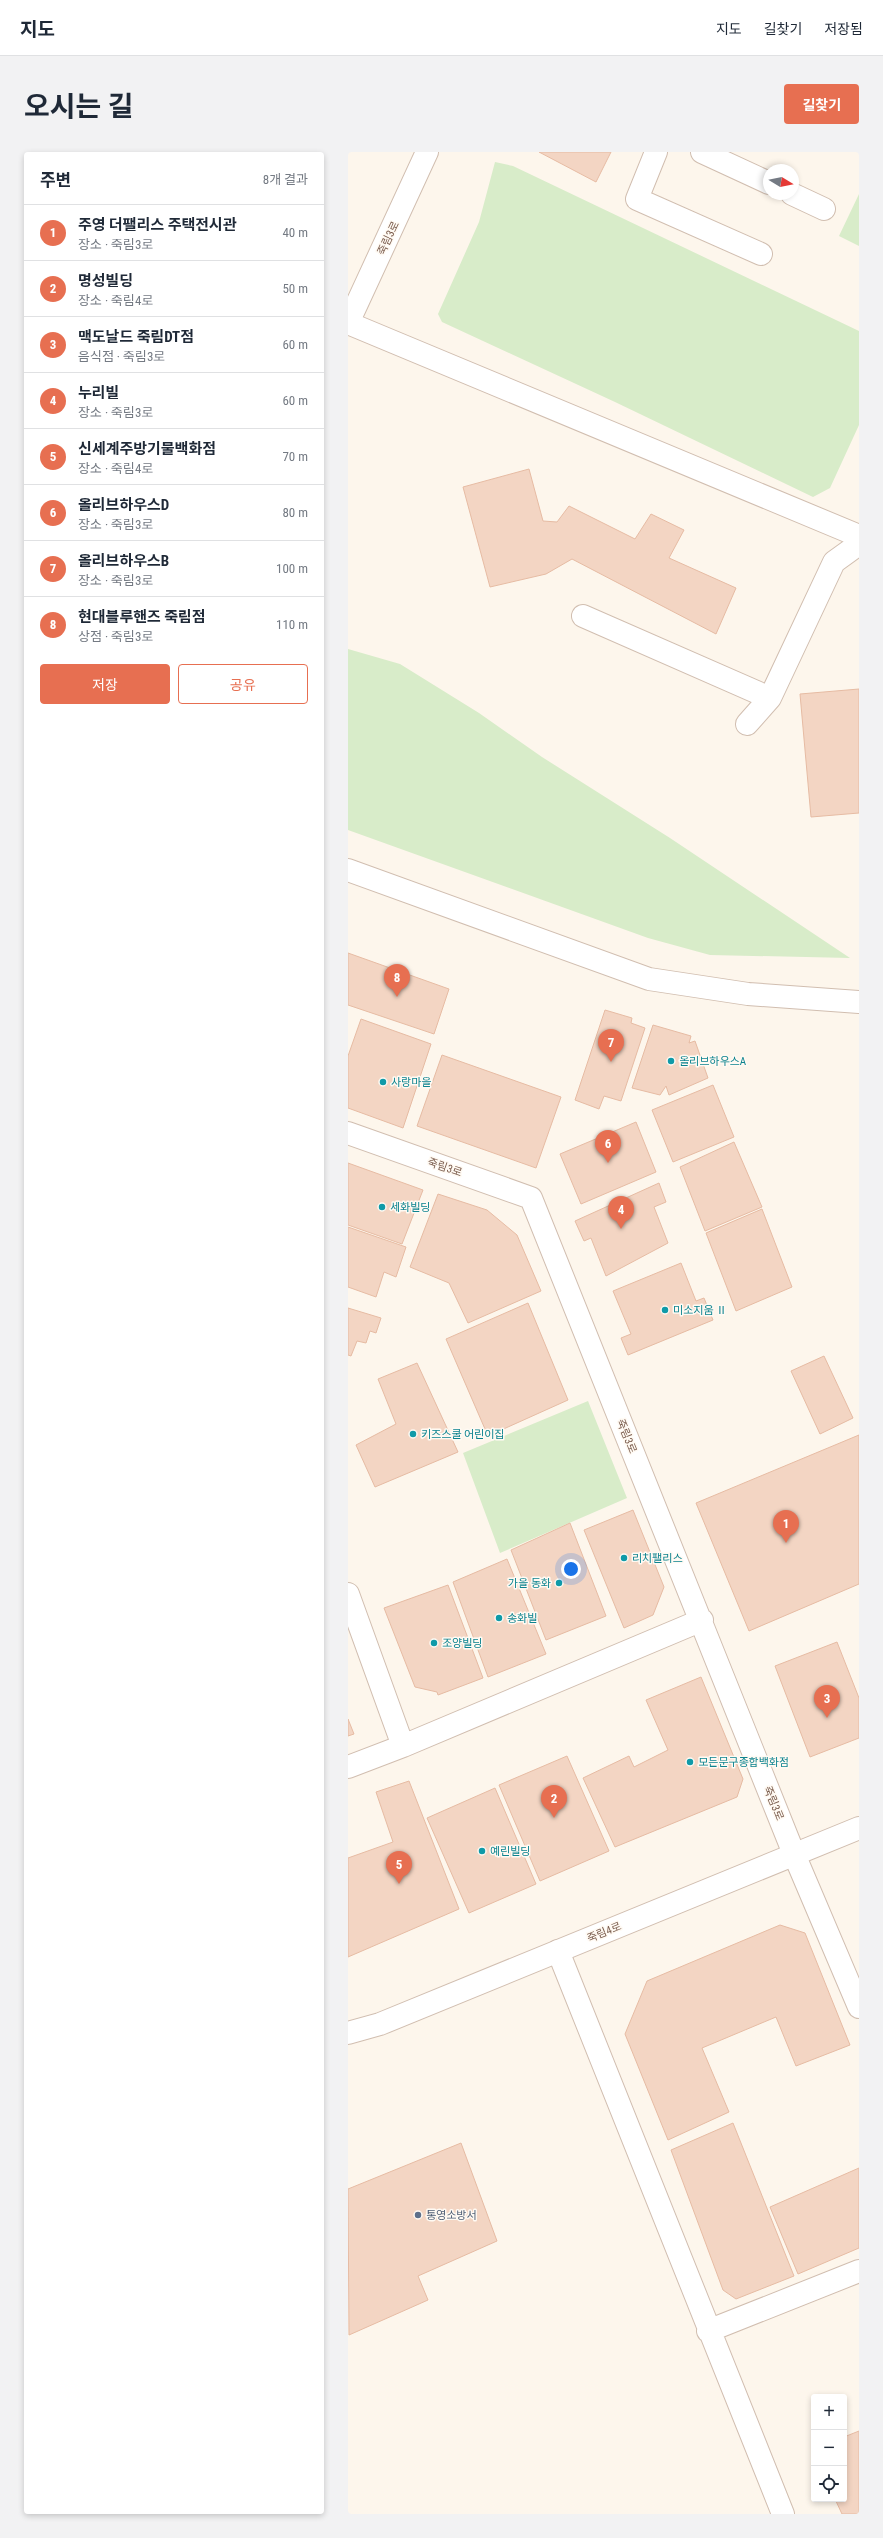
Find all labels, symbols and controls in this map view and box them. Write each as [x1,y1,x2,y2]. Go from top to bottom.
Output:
text: 지도 [20,18,55,41]
text: 지도 [716,21,742,37]
text: 길찾기 [764,21,802,37]
text: 저장됨 [824,21,863,37]
button: 길찾기 [784,84,859,124]
text: 오시는 길 [24,90,134,123]
north arrow [763,164,799,200]
text: 주변 [40,170,71,190]
text: 8개 결과 [263,172,308,187]
text: 주영 더팰리스 주택전시관 [78,216,237,234]
street label: 죽림3로 [375,219,402,257]
text: 1 [50,225,56,240]
text: 40 m [282,225,308,240]
text: 장소 · 죽림3로 [78,237,153,252]
text: 명성빌딩 [78,272,133,290]
text: 2 [50,281,56,296]
text: 50 m [282,281,308,296]
text: 장소 · 죽림4로 [78,293,153,308]
text: 맥도날드 죽림DT점 [78,328,194,346]
text: 3 [50,337,56,352]
text: 60 m [282,337,308,352]
text: 음식점 · 죽림3로 [78,349,165,364]
text: 누리빌 [78,384,119,402]
text: 4 [50,393,56,408]
text: 60 m [282,393,308,408]
text: 장소 · 죽림3로 [78,405,153,420]
text: 신세계주방기물백화점 [78,440,216,458]
text: 5 [50,449,56,464]
text: 70 m [282,449,308,464]
text: 장소 · 죽림4로 [78,461,153,476]
text: 올리브하우스D [78,496,169,514]
text: 6 [50,505,56,520]
text: 80 m [282,505,308,520]
text: 장소 · 죽림3로 [78,517,153,532]
text: 올리브하우스B [78,552,169,570]
text: 7 [50,561,56,576]
text: 100 m [276,561,308,576]
text: 장소 · 죽림3로 [78,573,153,588]
text: 현대블루핸즈 죽림점 [78,608,206,626]
text: 8 [50,617,56,632]
text: 110 m [276,617,308,632]
text: 상점 · 죽림3로 [78,629,153,644]
button: 저장 [40,664,170,704]
button: 공유 [178,664,308,704]
pin: 8 [384,964,410,997]
pin: 7 [598,1029,624,1062]
place label: 올리브하우스A [679,1055,747,1068]
marker: 올리브하우스A [666,1056,676,1066]
place label: 사랑마을 [391,1076,431,1089]
marker: 사랑마을 [378,1077,388,1087]
pin: 6 [595,1130,621,1163]
street label: 죽림3로 [426,1155,464,1179]
pin: 4 [608,1196,634,1229]
place label: 세화빌딩 [390,1201,430,1214]
marker: 세화빌딩 [377,1202,387,1212]
place label: 미소지움 Ⅱ [673,1304,727,1317]
marker: 미소지움 Ⅱ [660,1305,670,1315]
street label: 죽림3로 [614,1417,639,1455]
place label: 키즈스쿨 어린이집 [421,1428,504,1441]
marker: 키즈스쿨 어린이집 [408,1429,418,1439]
pin: 1 [773,1510,799,1543]
place label: 리치팰리스 [632,1552,683,1565]
marker: 리치팰리스 [619,1553,629,1563]
your location [561,1559,581,1579]
place label: 가을 동화 [508,1577,551,1590]
marker: 가을 동화 [554,1578,564,1588]
place label: 송화빌 [507,1612,537,1625]
marker: 송화빌 [494,1613,504,1623]
place label: 조양빌딩 [442,1637,482,1650]
marker: 조양빌딩 [429,1638,439,1648]
pin: 3 [814,1685,840,1718]
place label: 모든문구종합백화점 [698,1756,789,1769]
marker: 모든문구종합백화점 [685,1757,695,1767]
street label: 죽림3로 [761,1784,786,1822]
pin: 2 [541,1785,567,1818]
place label: 예린빌딩 [490,1845,530,1858]
marker: 예린빌딩 [477,1846,487,1856]
pin: 5 [386,1851,412,1884]
street label: 죽림4로 [585,1920,623,1945]
place label: 통영소방서 [426,2209,477,2222]
marker: 통영소방서 [413,2210,423,2220]
map controls [811,2394,847,2502]
button: + [811,2394,847,2430]
button: − [811,2430,847,2466]
button: locate [811,2466,847,2502]

